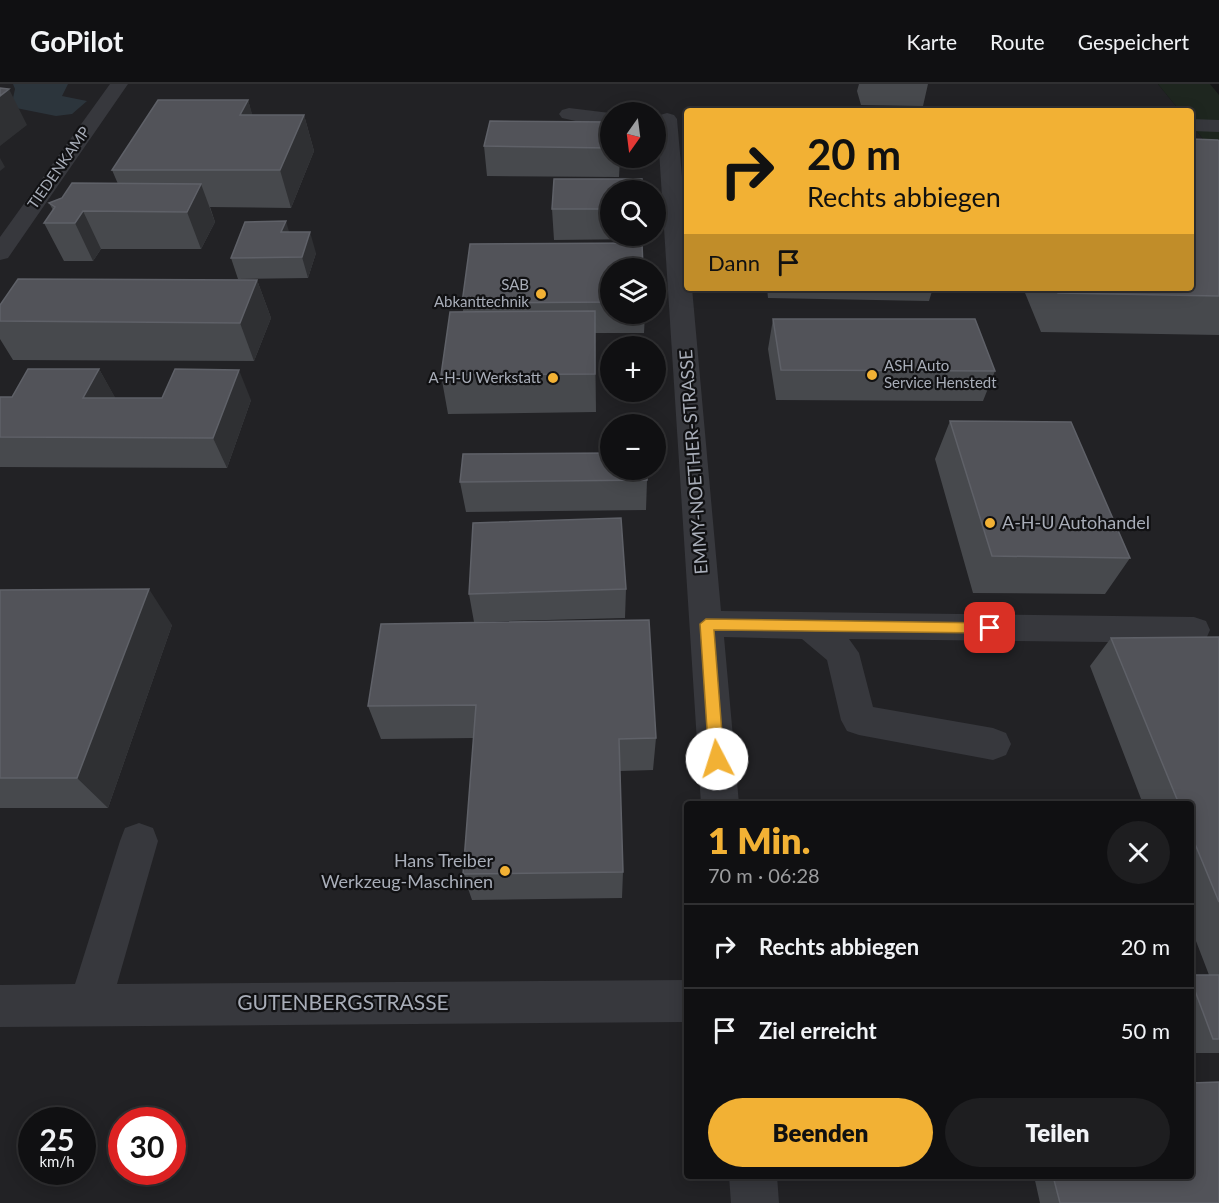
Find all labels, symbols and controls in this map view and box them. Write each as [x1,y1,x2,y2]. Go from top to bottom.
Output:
text: GoPilot [30,24,123,58]
text: Karte [907,29,957,54]
text: Route [990,29,1045,54]
text: Gespeichert [1078,29,1189,54]
north arrow [600,102,666,168]
map controls [600,102,666,480]
street label: TIEDENKAMP [23,123,93,212]
text: 20 m [807,129,901,179]
icon: right [708,132,786,210]
button: search [600,180,666,246]
text: Rechts abbiegen [807,180,1001,213]
icon: arrive [772,246,805,279]
text: Dann [708,249,760,276]
button: layers [600,258,666,324]
place label: SAB Abkanttechnik [434,275,529,310]
marker: SAB Abkanttechnik [534,287,548,301]
button: + [600,336,666,402]
street label: EMMY-NOETHER-STRASSE [674,349,712,575]
place label: ASH Auto Service Henstedt [884,356,997,391]
place label: A-H-U Werkstatt [428,368,542,386]
marker: ASH Auto Service Henstedt [865,368,879,382]
marker: A-H-U Werkstatt [546,371,560,385]
button: − [600,414,666,480]
place label: A-H-U Autohandel [1002,511,1150,533]
marker: A-H-U Autohandel [983,516,997,530]
pin [964,602,1015,653]
icon: arrive [973,611,1006,644]
position arrow [685,727,749,791]
text: 1 Min. [708,818,810,862]
button: close [1107,821,1170,884]
place label: Hans Treiber Werkzeug-Maschinen [321,849,493,892]
text: 70 m · 06:28 [708,863,820,887]
marker: Hans Treiber Werkzeug-Maschinen [498,864,512,878]
icon: right [708,930,741,963]
text: Rechts abbiegen [759,933,919,960]
text: 20 m [1121,933,1170,960]
street label: GUTENBERGSTRASSE [237,989,449,1014]
icon: arrive [708,1014,741,1047]
text: Ziel erreicht [759,1017,877,1044]
text: 50 m [1121,1017,1170,1044]
button: Beenden [708,1098,933,1167]
button: Teilen [945,1098,1170,1167]
speed limit sign: 30 [108,1107,186,1185]
text: 25 [40,1121,74,1157]
text: km/h [39,1152,75,1170]

